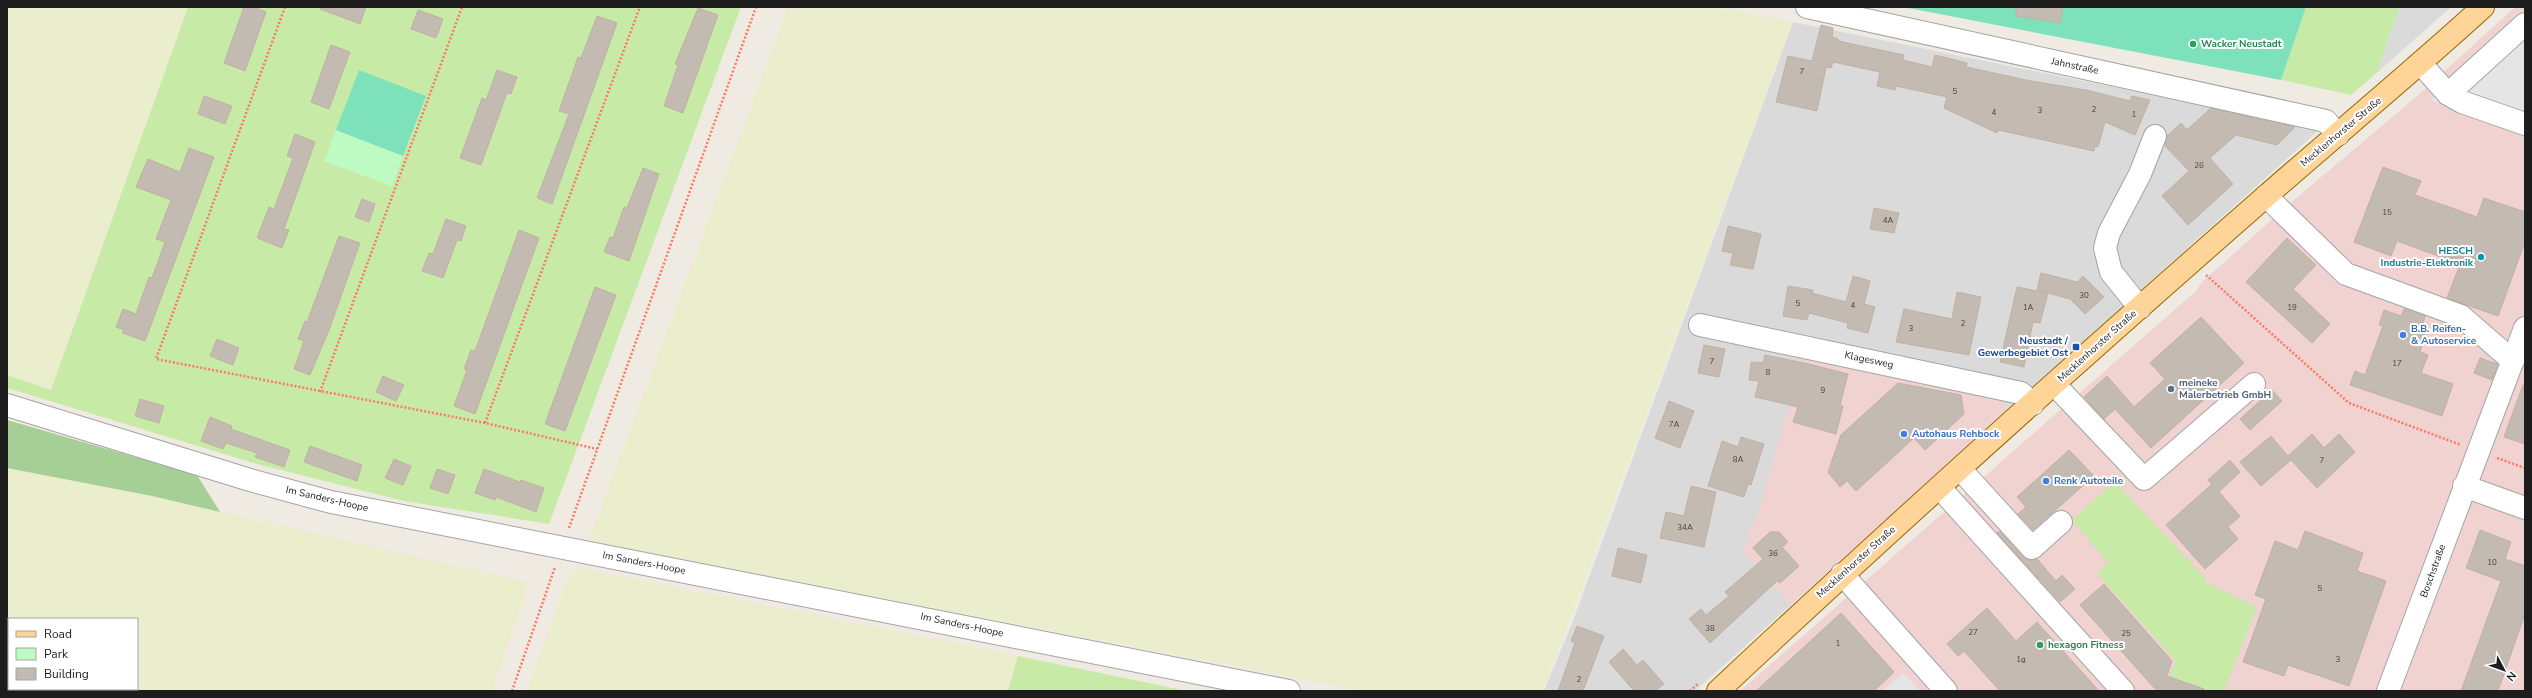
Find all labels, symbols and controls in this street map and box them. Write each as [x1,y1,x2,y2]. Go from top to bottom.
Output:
place label: Wacker Neustadt [2201,37,2282,51]
marker: Wacker Neustadt [2188,39,2198,49]
street label: Jahnstraße [2049,54,2100,78]
house number: 7 [1800,66,1805,77]
house number: 5 [1953,86,1958,97]
street label: Mecklenhorster Straße [2298,94,2384,170]
house number: 2 [2092,104,2097,115]
house number: 3 [2038,105,2043,116]
house number: 4 [1992,107,1997,118]
house number: 1 [2132,109,2137,120]
house number: 26 [2194,160,2204,171]
house number: 15 [2382,207,2392,218]
house number: 4A [1883,215,1893,226]
place label: HESCH Industrie-Elektronik [2381,244,2474,270]
marker: HESCH Industrie-Elektronik [2476,252,2486,262]
house number: 30 [2079,290,2089,301]
house number: 5 [1796,298,1801,309]
house number: 4 [1851,300,1856,311]
house number: 1A [2023,302,2033,313]
house number: 19 [2287,302,2297,313]
street label: Mecklenhorster Straße [2054,307,2140,385]
house number: 2 [1961,318,1966,329]
place label: B.B. Reifen- & Autoservice [2411,322,2477,348]
house number: 3 [1909,323,1914,334]
marker: B.B. Reifen- & Autoservice [2398,330,2408,340]
place label: Neustadt / Gewerbegebiet Ost [1978,334,2069,360]
marker: Neustadt / Gewerbegebiet Ost [2071,342,2081,352]
street label: Klagesweg [1843,348,1895,372]
house number: 7 [1710,356,1715,367]
house number: 17 [2392,358,2402,369]
house number: 8 [1766,367,1771,378]
place label: meineke Malerbetrieb GmbH [2179,376,2271,402]
marker: meineke Malerbetrieb GmbH [2166,384,2176,394]
house number: 9 [1821,385,1826,396]
house number: 7A [1669,419,1679,430]
place label: Autohaus Rehbock [1912,427,2000,441]
marker: Autohaus Rehbock [1899,429,1909,439]
house number: 8A [1733,454,1743,465]
house number: 7 [2320,455,2325,466]
place label: Renk Autoteile [2054,474,2124,488]
marker: Renk Autoteile [2041,476,2051,486]
street label: Im Sanders-Hoope [284,483,370,515]
house number: 34A [1677,522,1693,533]
street label: Mecklenhorster Straße [1813,523,1899,601]
street label: Boschstraße [2417,542,2449,600]
street label: Im Sanders-Hoope [601,548,687,578]
house number: 36 [1768,548,1778,559]
house number: 10 [2487,557,2497,568]
house number: 5 [2318,583,2323,594]
street label: Im Sanders-Hoope [919,609,1005,641]
legend [8,618,138,690]
house number: 38 [1705,623,1715,634]
text: Road [44,626,72,642]
house number: 27 [1968,627,1978,638]
house number: 25 [2121,628,2131,639]
house number: 1 [1836,638,1841,649]
place label: hexagon Fitness [2048,638,2124,652]
marker: hexagon Fitness [2035,640,2045,650]
text: Park [44,646,69,662]
north arrow [2484,650,2524,690]
house number: 1g [2016,654,2026,665]
house number: 3 [2336,654,2341,665]
text: Building [44,666,89,682]
text: N [2503,668,2520,684]
house number: 2 [1577,674,1582,685]

